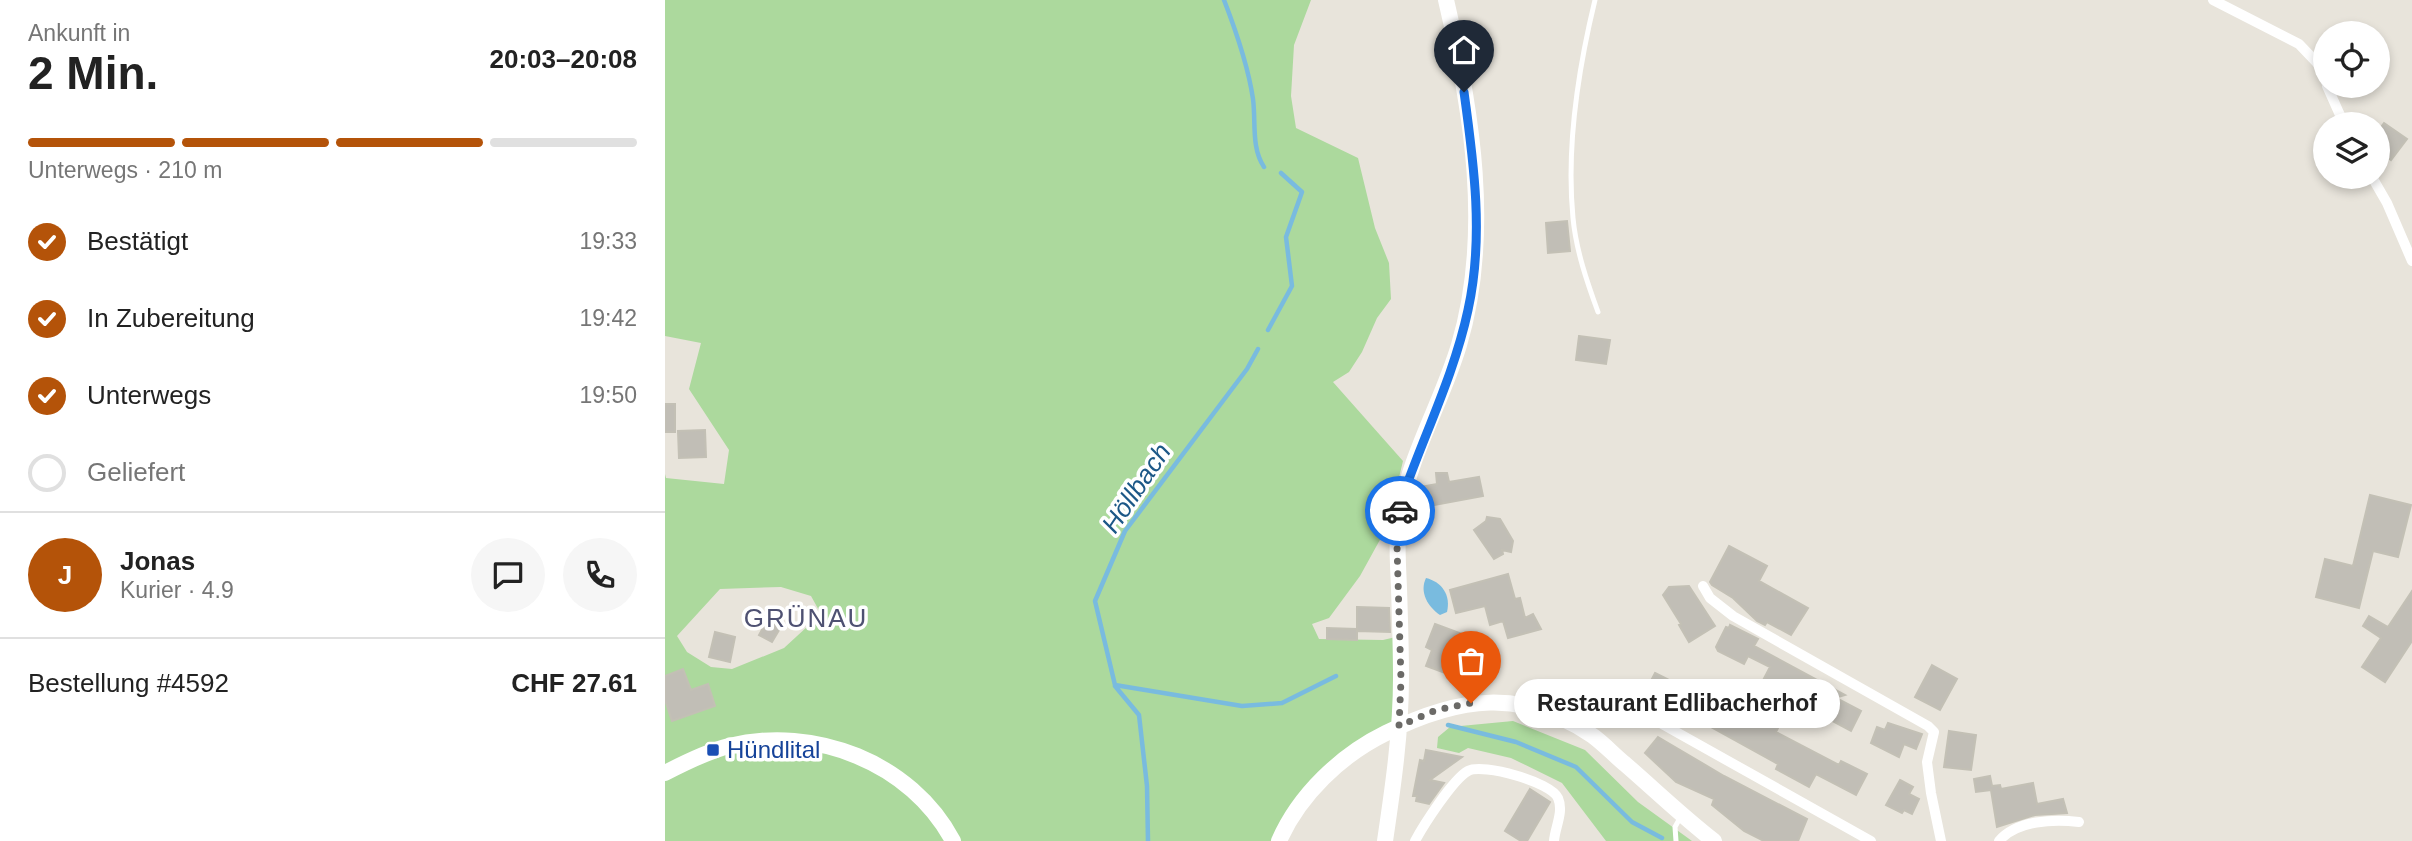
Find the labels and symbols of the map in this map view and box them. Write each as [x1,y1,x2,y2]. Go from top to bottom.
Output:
pin [1434,20,1494,92]
water label: Höllbach [1095,438,1177,538]
courier [1365,476,1435,546]
district label: GRÜNAU [744,603,868,633]
pin [1441,631,1501,703]
callout: Restaurant Edlibacherhof [1513,678,1839,728]
place label: Hündlital [727,736,820,763]
marker: Hündlital [705,742,721,758]

